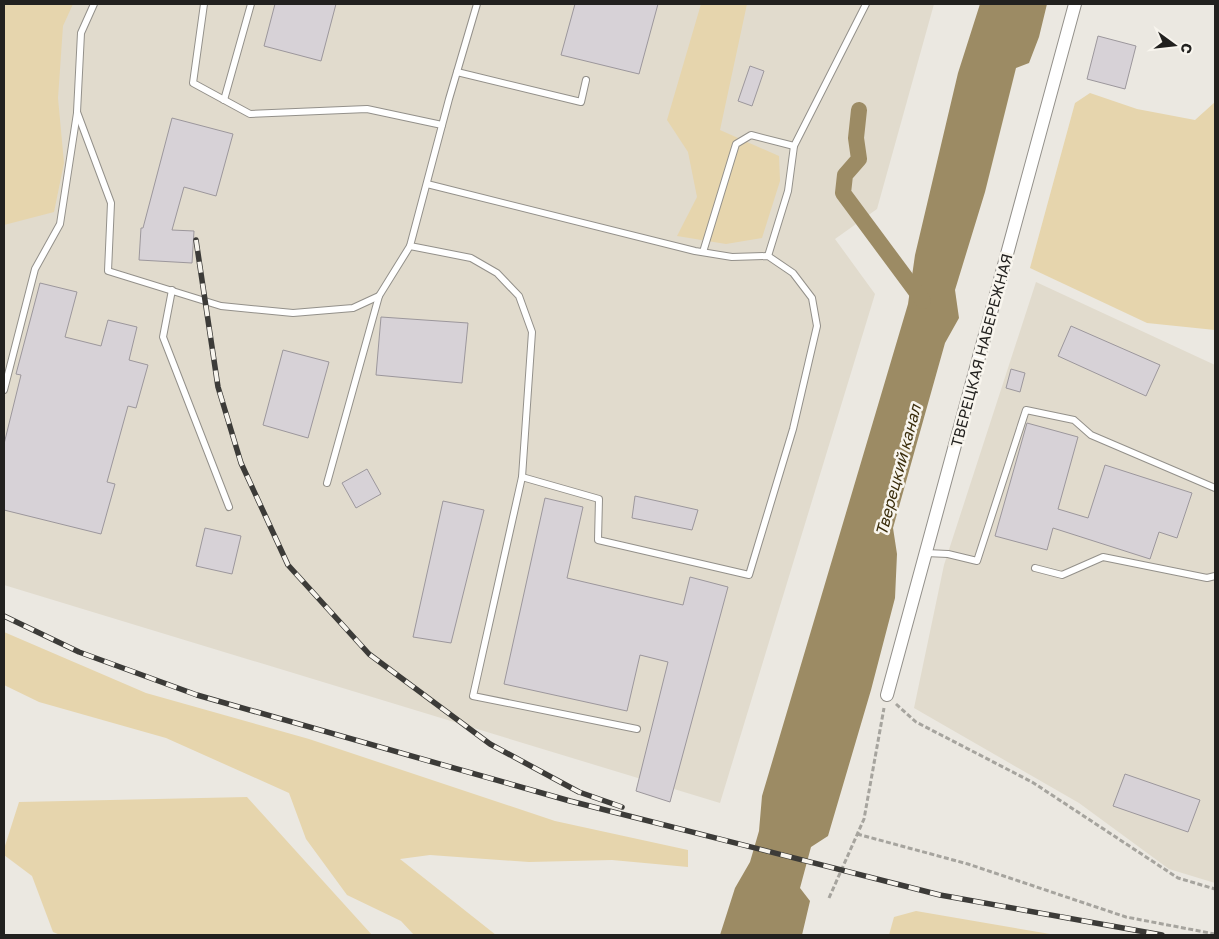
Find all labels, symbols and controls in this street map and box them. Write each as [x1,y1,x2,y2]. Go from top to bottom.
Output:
north arrow [1149,20,1199,70]
text: С [1178,41,1197,56]
street label: ТВЕРЕЦКАЯ НАБЕРЕЖНАЯ [946,251,1016,449]
water label: Тверецкий канал [871,401,926,538]

